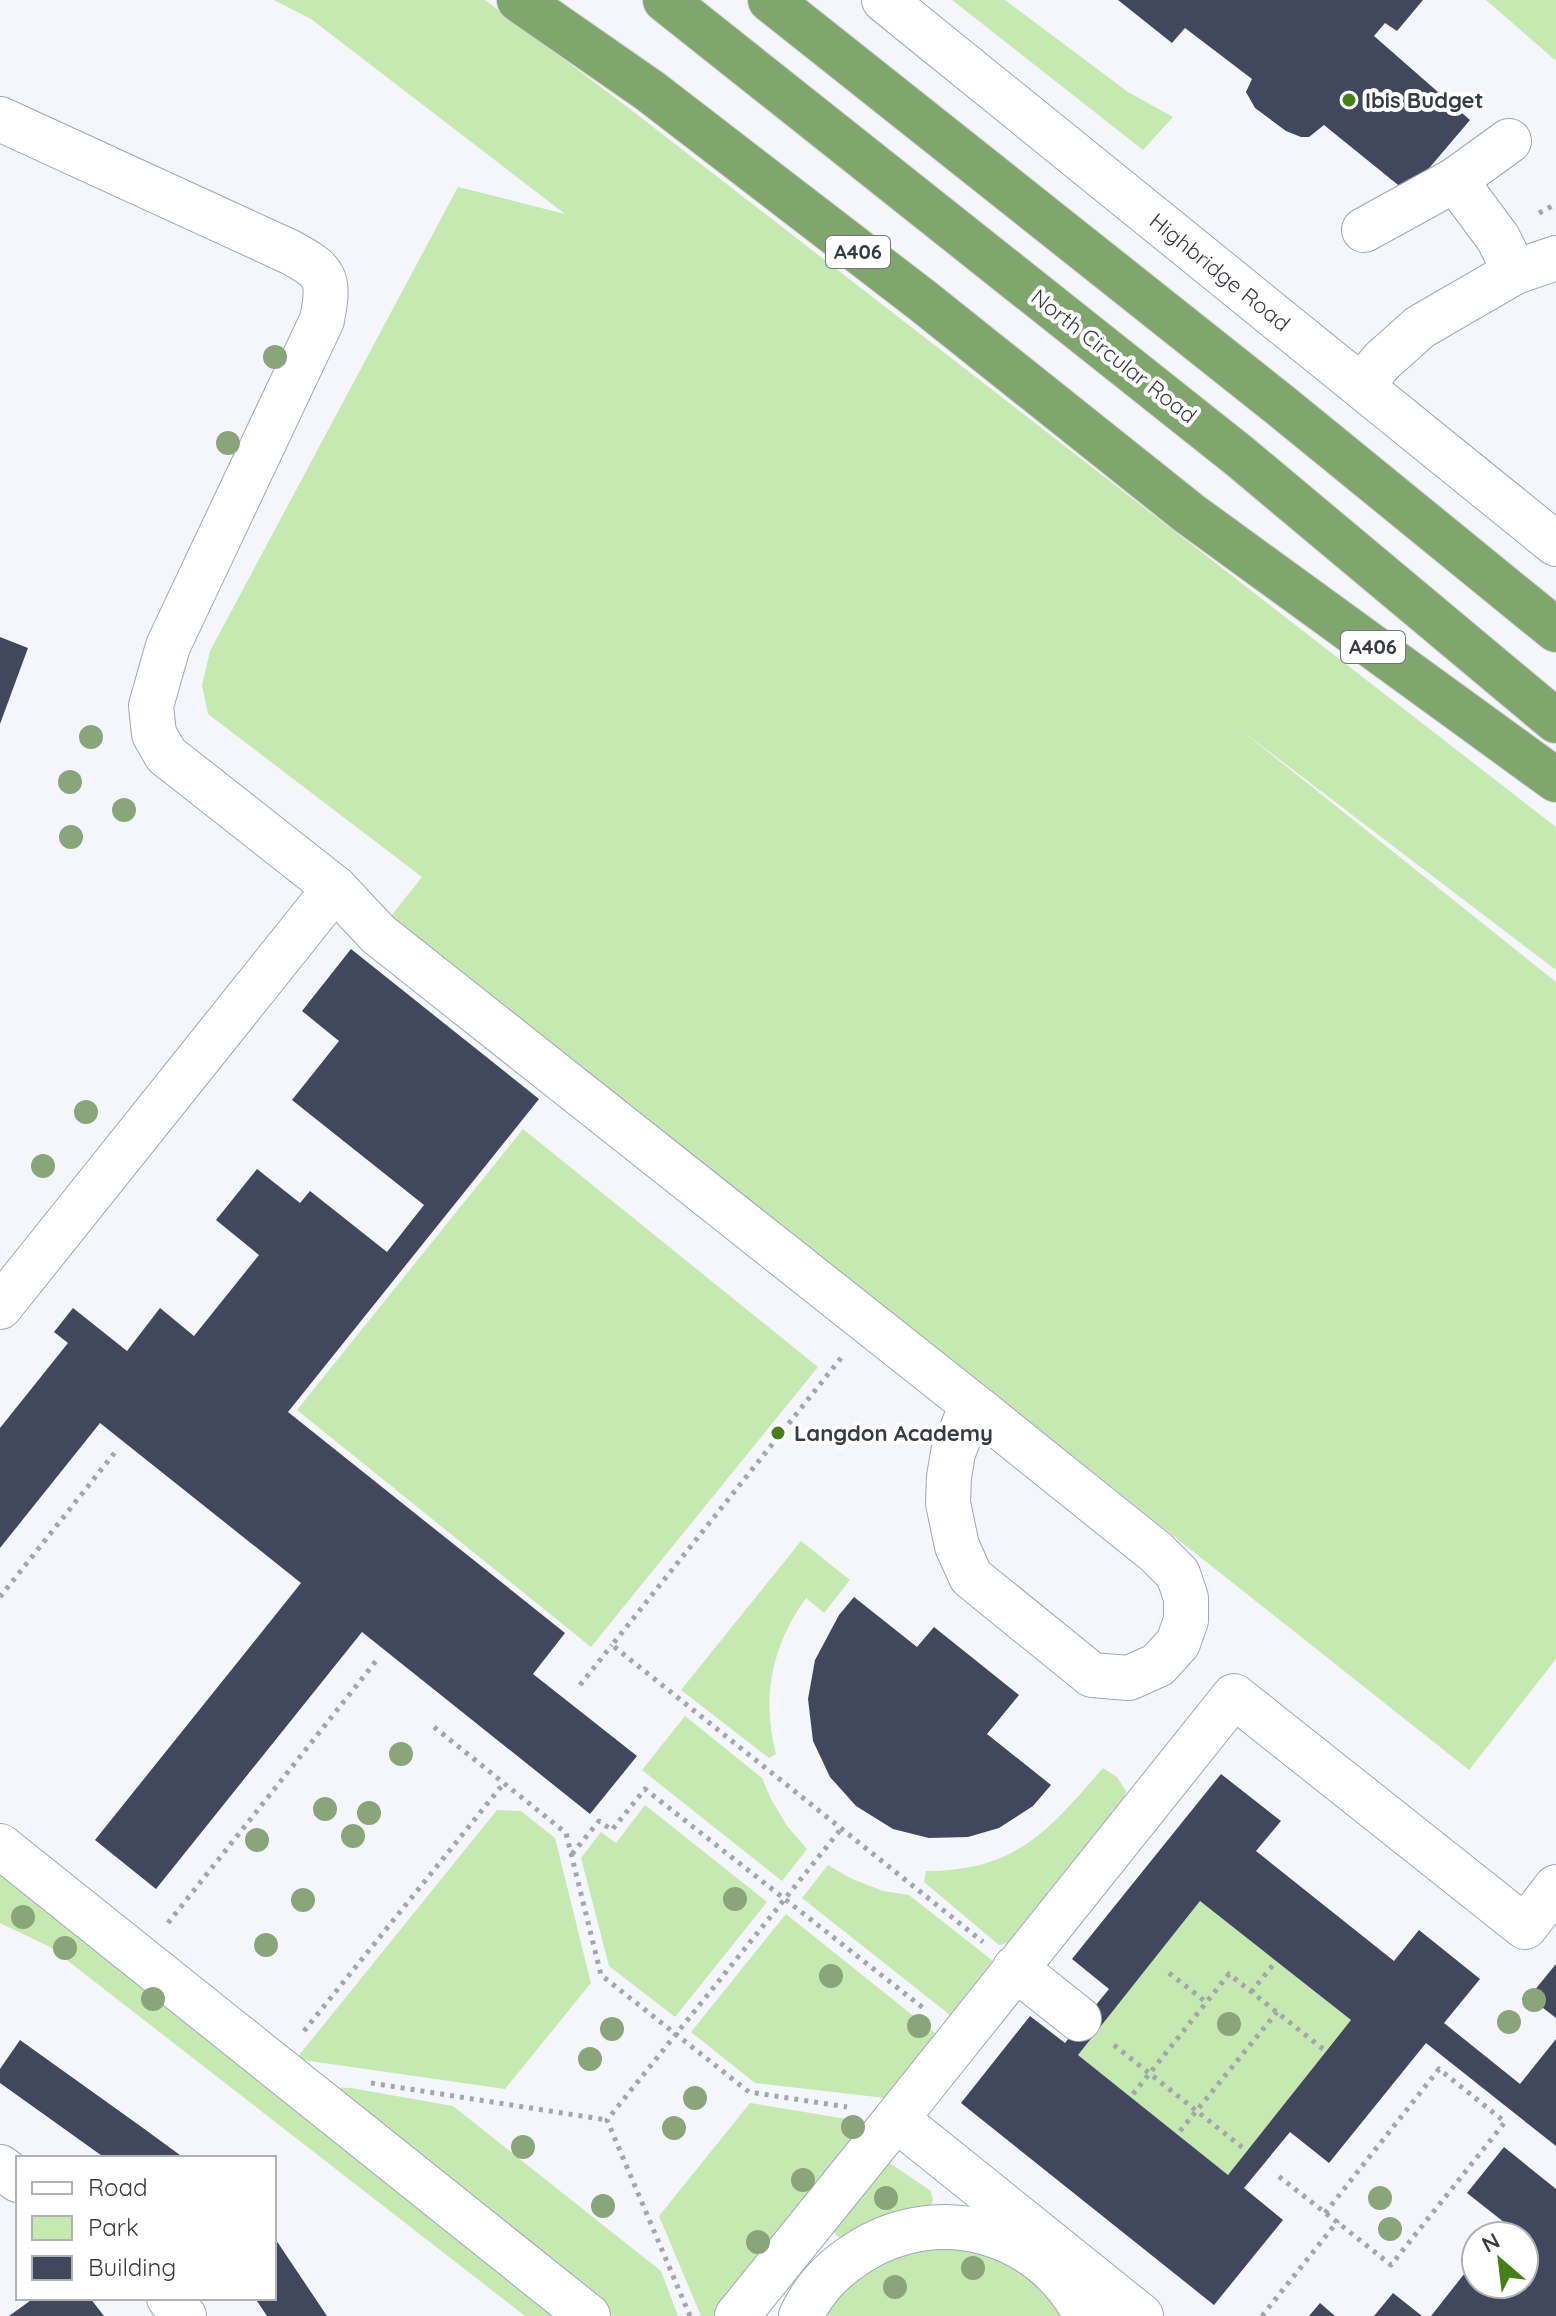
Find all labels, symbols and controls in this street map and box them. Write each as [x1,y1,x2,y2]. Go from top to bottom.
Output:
place label: Ibis Budget [1365,86,1484,114]
marker: Ibis Budget [1340,91,1358,109]
street label: Highbridge Road [1144,207,1296,337]
road number: A406 [826,236,890,268]
street label: North Circular Road [1026,283,1202,429]
road number: A406 [1341,631,1405,663]
place label: Langdon Academy [794,1419,993,1447]
marker: Langdon Academy [769,1424,787,1442]
legend [16,2156,276,2300]
text: Road [88,2172,148,2202]
text: Park [88,2212,139,2242]
north arrow [1460,2220,1540,2300]
text: N [1477,2226,1504,2258]
text: Building [88,2252,176,2282]

